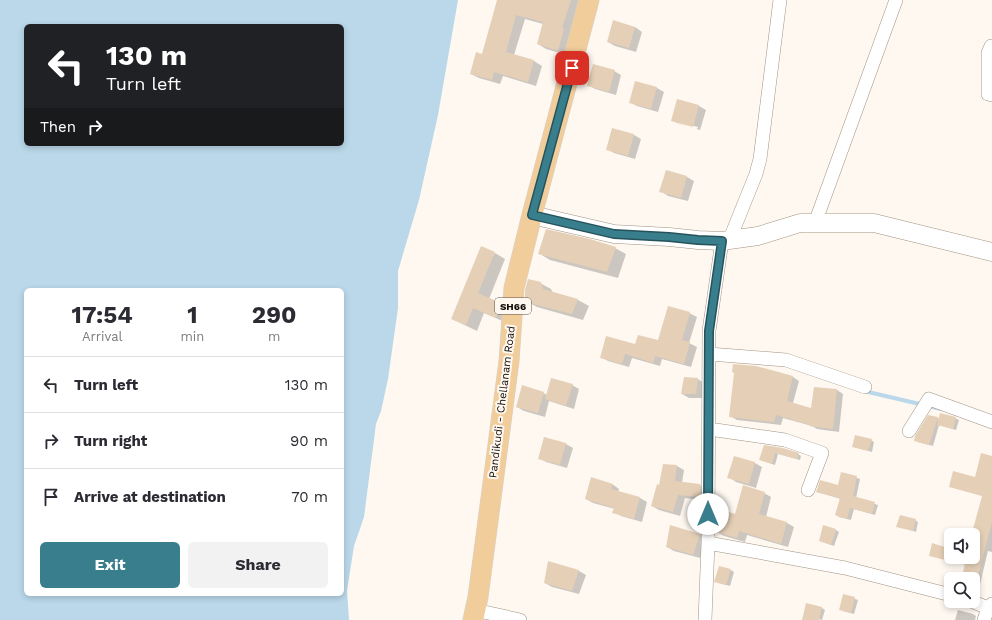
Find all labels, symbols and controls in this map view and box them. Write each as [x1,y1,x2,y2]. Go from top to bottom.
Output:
text: 130 m [106,39,187,72]
icon: left [40,40,92,92]
pin [555,51,589,85]
icon: arrive [561,57,583,79]
text: Turn left [106,73,181,94]
icon: right [84,116,106,138]
text: Then [40,118,76,136]
road number: SH66 [495,298,531,314]
text: 17:54 [72,301,133,329]
text: 1 [187,301,198,329]
text: 290 [252,301,296,329]
street label: Pandikudi - Chellanam Road [486,325,518,479]
text: Arrival [82,329,122,344]
text: min [180,329,204,344]
text: m [268,329,280,344]
icon: left [40,374,62,396]
text: Turn left [74,376,138,394]
text: 130 m [285,376,328,394]
icon: right [40,430,62,452]
text: Turn right [74,432,147,450]
text: 90 m [290,432,328,450]
icon: arrive [40,486,62,508]
text: Arrive at destination [74,488,226,506]
text: 70 m [291,488,328,506]
position arrow [687,493,729,535]
map controls [944,528,980,608]
button: sound [944,528,980,564]
button: Exit [40,542,180,588]
button: Share [188,542,328,588]
button: search [944,572,980,608]

